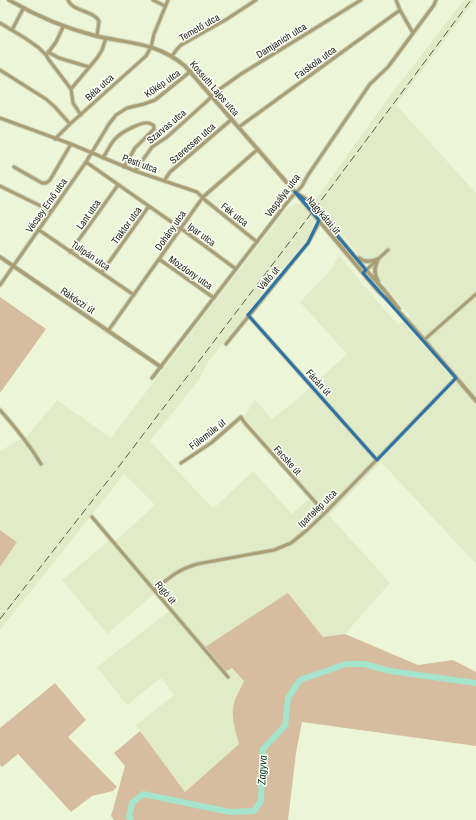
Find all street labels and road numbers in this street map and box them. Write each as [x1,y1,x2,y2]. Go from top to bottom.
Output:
street label: Temető utca [177,10,222,44]
street label: Damjanich utca [254,20,309,61]
street label: Faiskola utca [292,43,339,82]
street label: Kossuth Lajos utca [187,58,243,119]
street label: Kőkép utca [142,66,183,101]
street label: Béla utca [82,71,117,104]
street label: Szarvas utca [144,106,189,147]
street label: Szerecsen utca [167,120,218,167]
street label: Pesti utca [120,151,160,176]
street label: Vaspálya utca [262,171,303,220]
street label: Vécsey Ernő utca [23,175,70,235]
street label: Nagykátai út [304,194,344,238]
street label: Lant utca [73,196,104,232]
street label: Fék utca [218,200,251,229]
street label: Traktor utca [108,204,145,247]
street label: Dohány utca [152,207,189,253]
street label: Ipar utca [185,220,219,249]
street label: Tulipán utca [69,238,113,273]
street label: Mozdony utca [166,252,216,293]
street label: Váltó út [255,263,283,293]
street label: Rákóczi út [58,284,98,317]
street label: Fácán út [303,366,334,399]
street label: Fülemüle út [186,416,229,453]
street label: Fecske út [271,443,305,478]
street label: Ipartelep utca [295,486,340,530]
street label: Rigó út [152,578,180,607]

